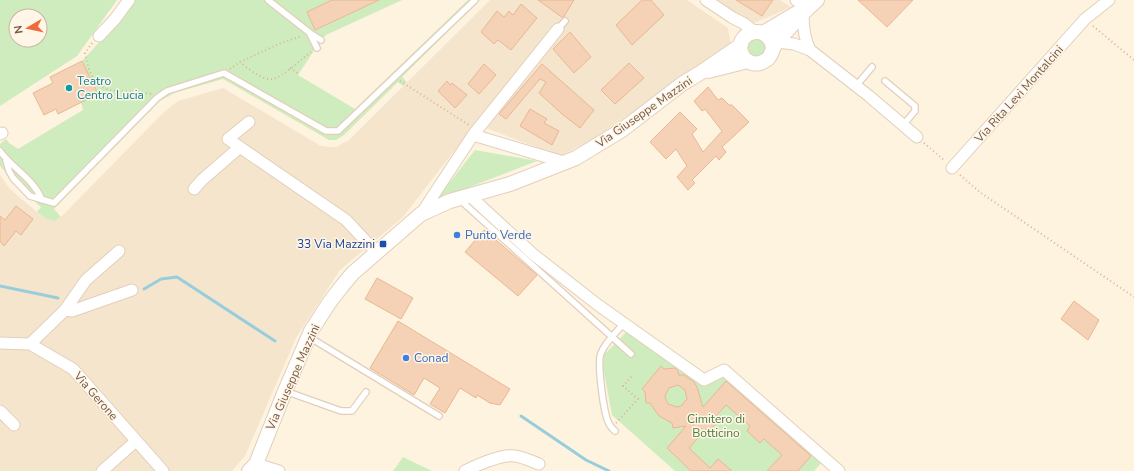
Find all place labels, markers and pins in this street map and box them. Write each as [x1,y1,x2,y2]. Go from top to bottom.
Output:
place label: Teatro Centro Lucia [77,73,144,103]
marker: Teatro Centro Lucia [64,83,74,93]
place label: Punto Verde [465,227,532,243]
marker: Punto Verde [452,230,462,240]
place label: 33 Via Mazzini [297,236,375,252]
marker: 33 Via Mazzini [378,239,388,249]
place label: Conad [414,350,449,366]
marker: Conad [401,353,411,363]

